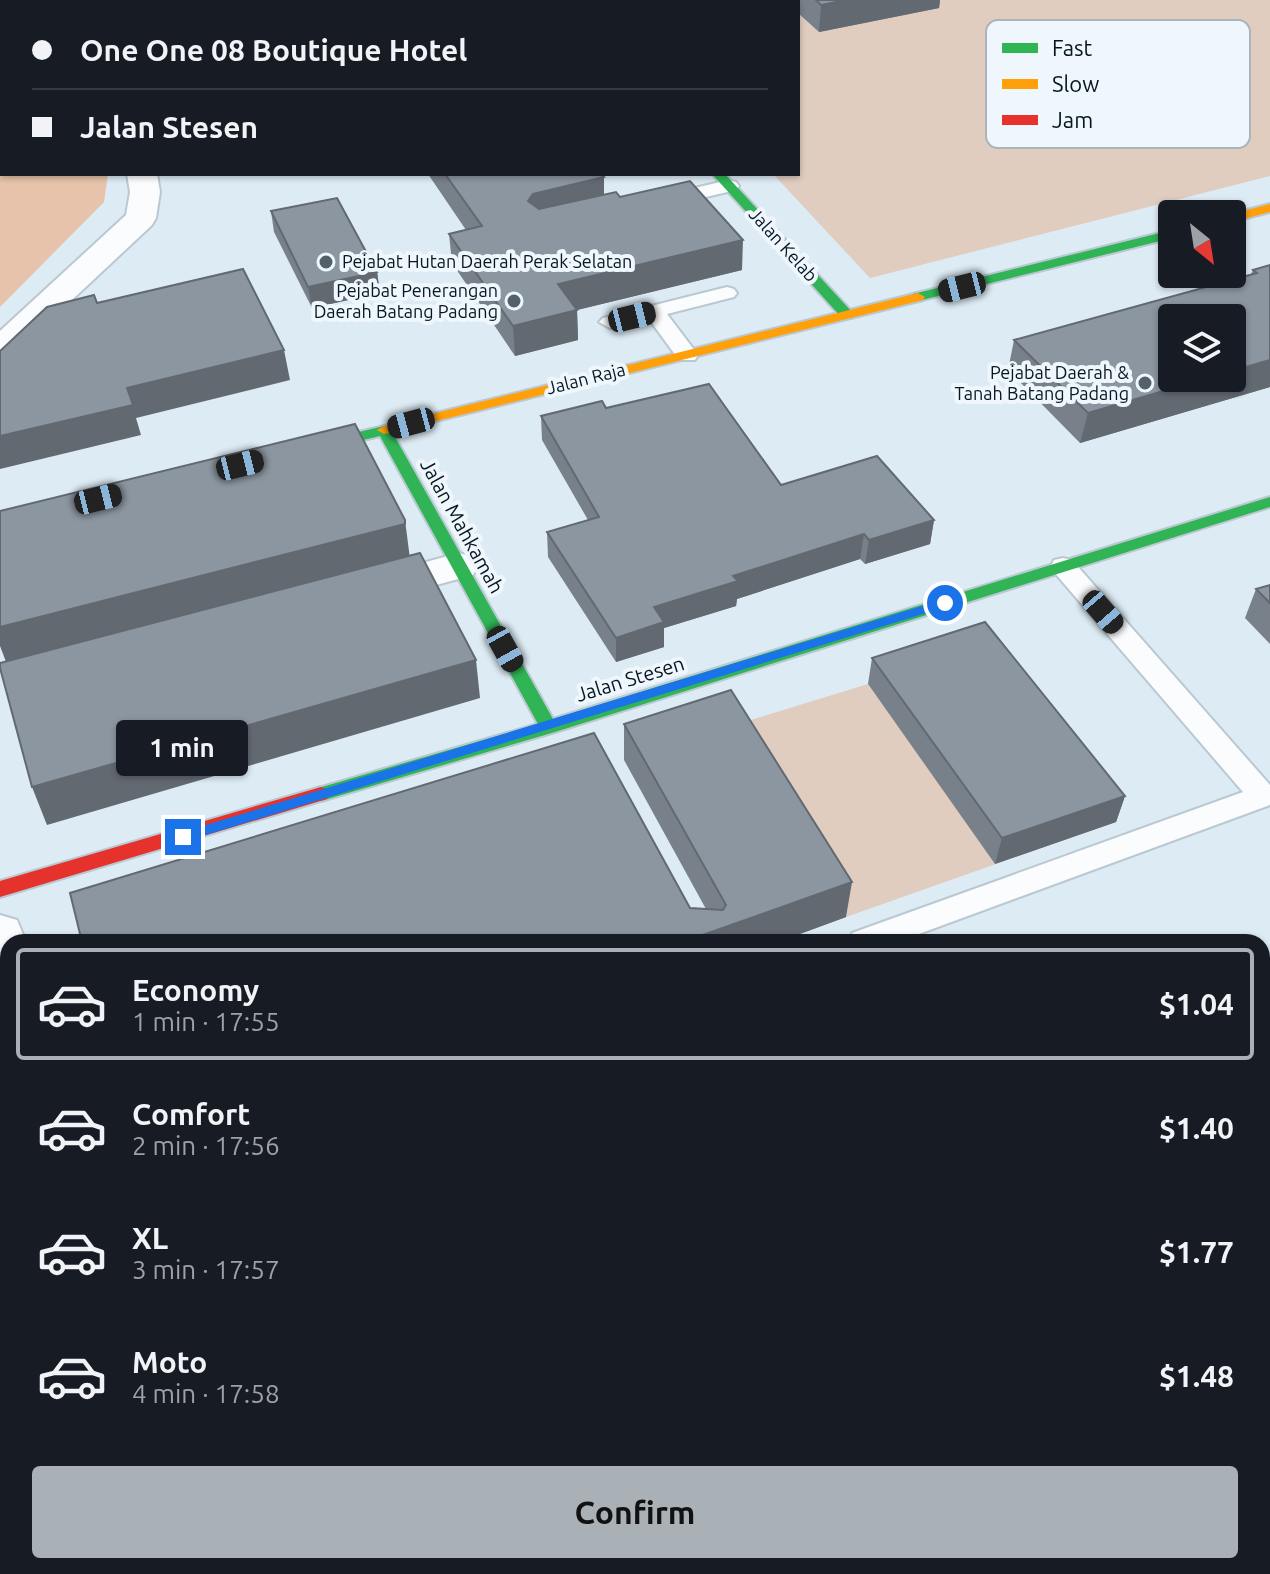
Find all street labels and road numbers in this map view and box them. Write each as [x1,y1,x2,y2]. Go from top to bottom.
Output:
street label: Jalan Kelab [746,204,822,285]
street label: Jalan Raja [544,359,627,397]
street label: Jalan Mahkamah [416,455,509,597]
street label: Jalan Stesen [573,651,687,706]

